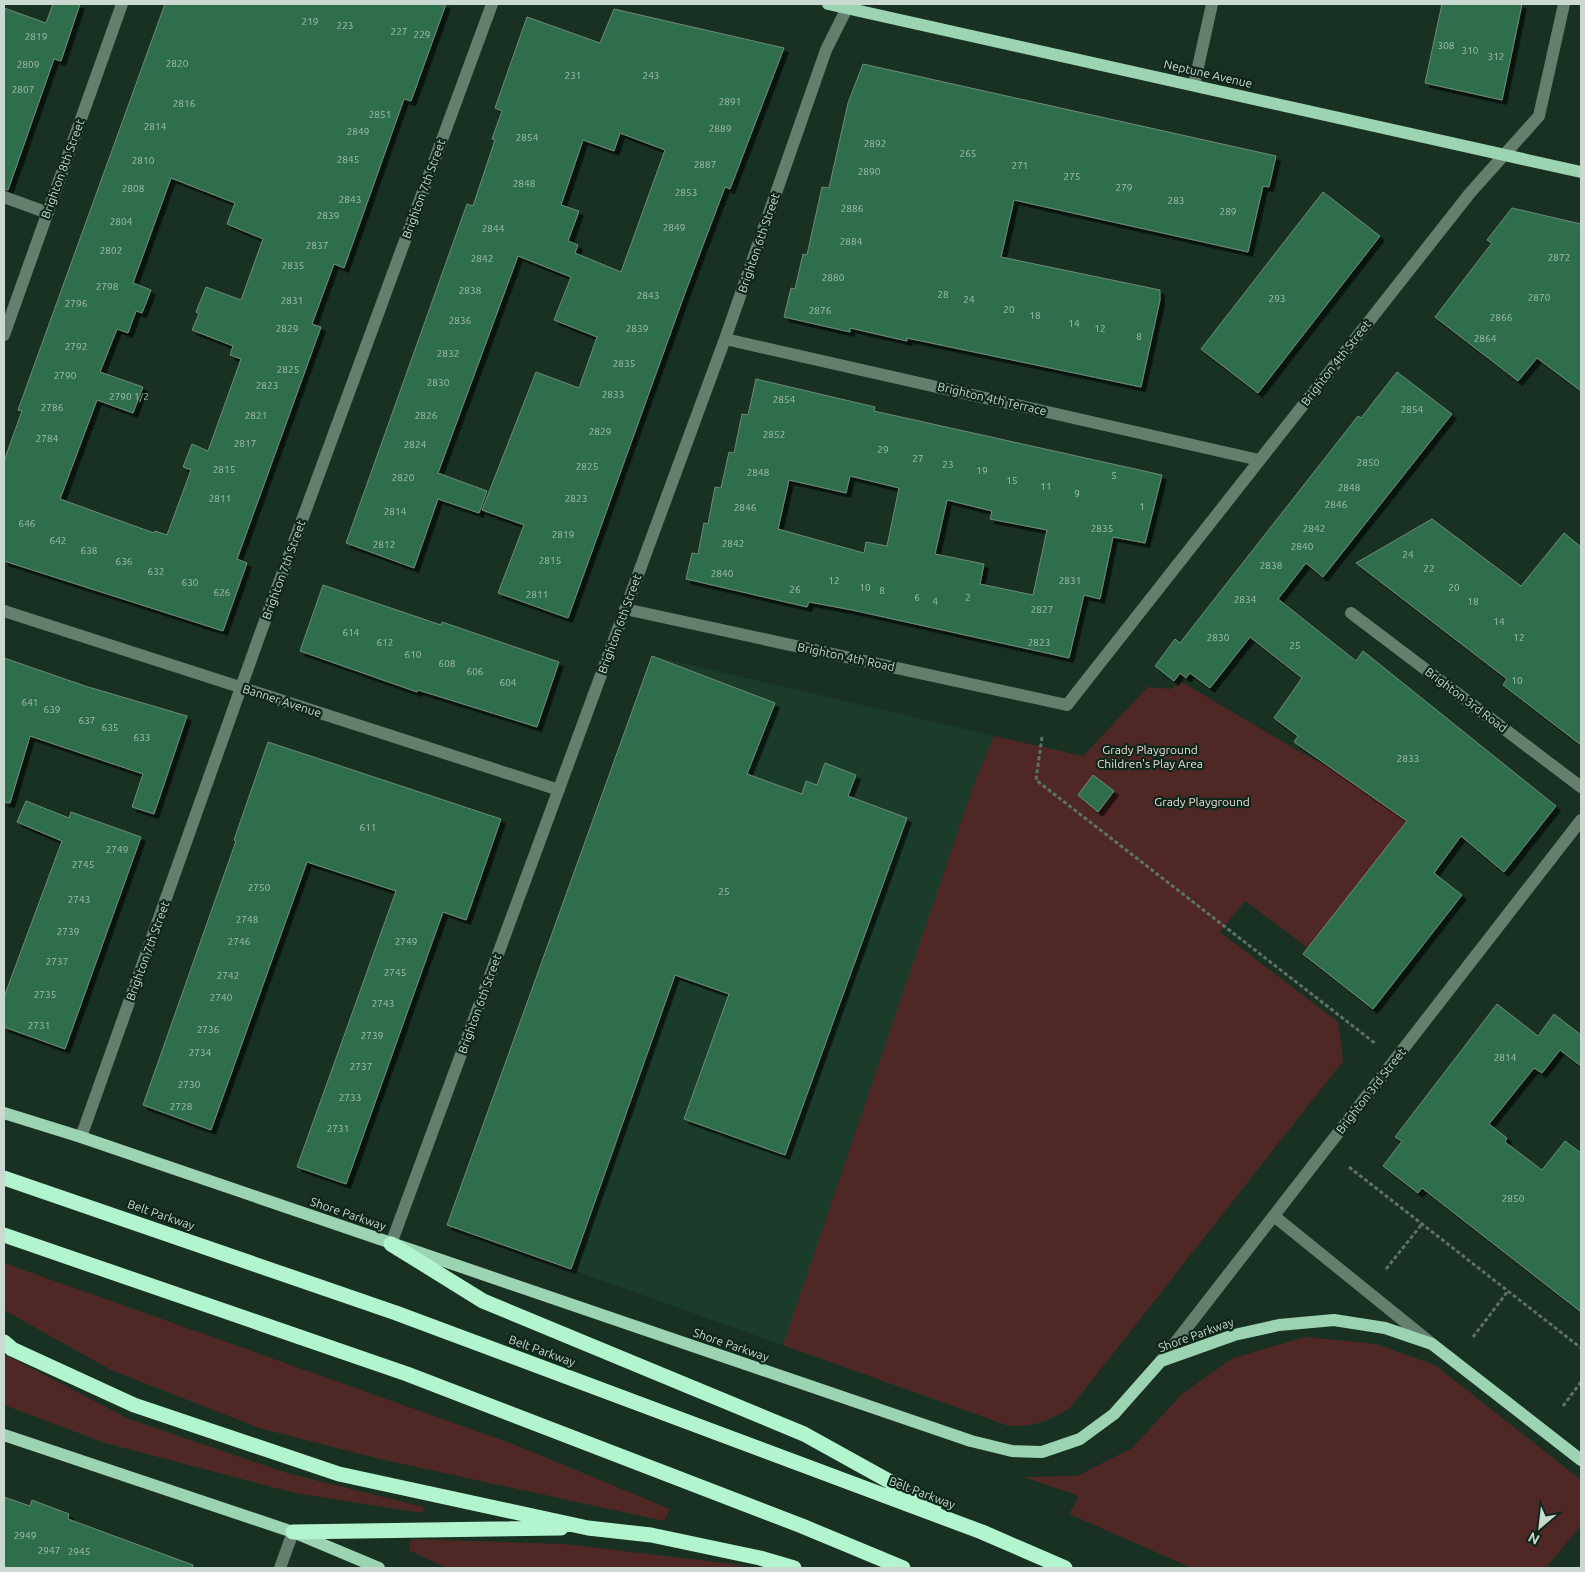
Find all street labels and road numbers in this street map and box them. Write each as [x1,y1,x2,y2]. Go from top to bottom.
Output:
street label: Neptune Avenue [1163,57,1254,90]
street label: Brighton 8th Street [39,117,87,220]
street label: Brighton 7th Street [400,137,448,240]
street label: Brighton 6th Street [735,191,782,294]
street label: Brighton 4th Street [1298,317,1373,408]
street label: Brighton 4th Terrace [936,380,1048,417]
street label: Brighton 7th Street [260,518,308,621]
street label: Brighton 6th Street [596,572,644,675]
street label: Brighton 4th Road [796,640,896,673]
street label: Brighton 3rd Road [1423,665,1510,735]
street label: Banner Avenue [241,682,323,719]
street label: Brighton 7th Street [124,899,172,1002]
street label: Brighton 6th Street [456,952,504,1055]
street label: Brighton 3rd Street [1333,1045,1408,1136]
street label: Shore Parkway [309,1194,388,1233]
street label: Belt Parkway [126,1197,197,1232]
street label: Shore Parkway [1156,1315,1235,1354]
street label: Shore Parkway [692,1325,771,1364]
street label: Belt Parkway [507,1332,577,1369]
street label: Belt Parkway [887,1474,957,1511]

